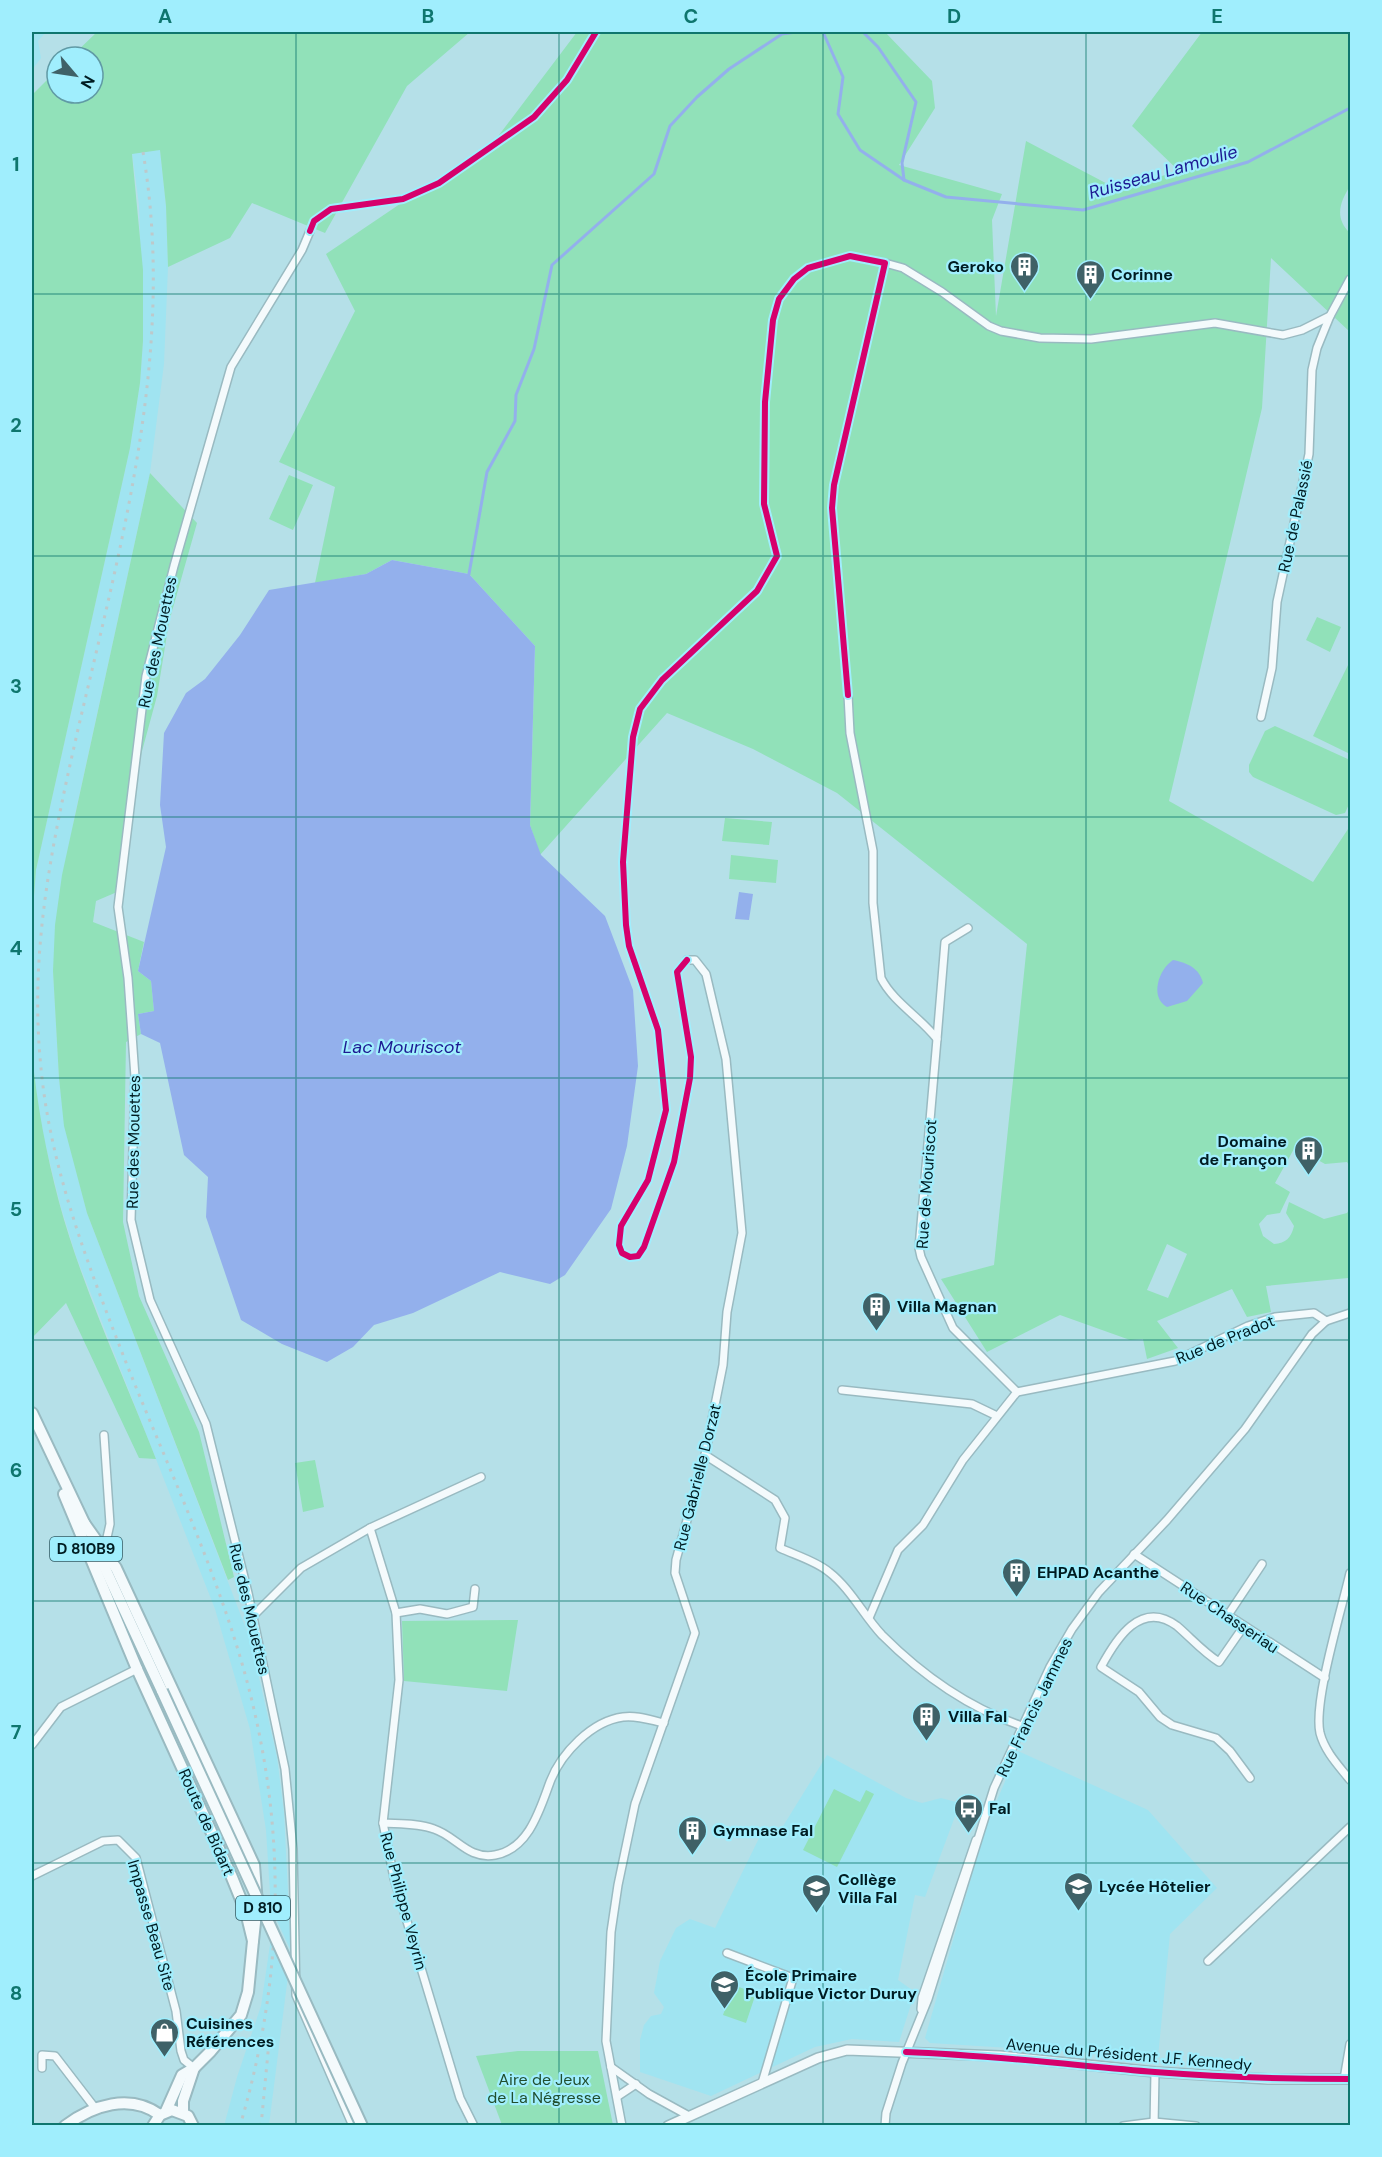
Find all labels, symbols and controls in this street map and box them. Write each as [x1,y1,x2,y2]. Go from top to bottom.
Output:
text: A [158,3,172,29]
text: B [422,3,434,29]
text: C [684,3,698,29]
text: D [947,3,961,29]
text: E [1211,3,1223,29]
north arrow [45,45,105,105]
text: N [76,72,100,92]
water label: Ruisseau Lamoulie [1086,139,1240,205]
text: 1 [12,151,20,177]
building icon: Geroko [1009,250,1041,292]
place label: Geroko [947,256,1004,277]
building icon: Corinne [1074,258,1106,300]
place label: Corinne [1111,264,1173,285]
text: 2 [10,412,22,438]
street label: Rue de Palassié [1273,458,1318,574]
street label: Rue des Mouettes [133,574,182,710]
text: 3 [10,673,22,699]
text: 4 [10,935,23,961]
water label: Lac Mouriscot [343,1035,462,1059]
street label: Rue des Mouettes [122,1075,145,1209]
street label: Rue de Mouriscot [911,1119,942,1250]
place label: Domaine de Françon [1199,1131,1287,1170]
building icon: Domaine de Françon [1292,1134,1324,1176]
text: 5 [10,1196,22,1222]
building icon: Villa Magnan [860,1290,892,1332]
place label: Villa Magnan [897,1296,997,1317]
street label: Rue de Pradot [1173,1310,1278,1369]
street label: Rue Gabrielle Dorzat [669,1401,726,1553]
text: 6 [10,1457,22,1483]
road number: D 810B9 [50,1537,122,1561]
street label: Rue des Mouettes [224,1542,275,1677]
building icon: EHPAD Acanthe [1000,1556,1032,1598]
place label: EHPAD Acanthe [1037,1562,1159,1583]
street label: Rue Chasseriau [1177,1577,1283,1658]
street label: Rue Francis Jammes [992,1634,1077,1780]
building icon: Villa Fal [911,1700,943,1742]
place label: Villa Fal [948,1706,1007,1727]
text: 7 [11,1719,22,1745]
street label: Route de Bidart [174,1765,239,1879]
bus stop icon: Fal [952,1792,984,1834]
place label: Fal [989,1798,1011,1819]
building icon: Gymnase Fal [676,1814,708,1856]
place label: Gymnase Fal [713,1820,813,1841]
street label: Rue Philippe Veyrin [375,1830,432,1972]
street label: Impasse Beau Site [123,1857,180,1993]
place label: Collège Villa Fal [838,1869,897,1908]
school or university icon: Lycée Hôtelier [1062,1870,1094,1912]
school or university icon: Collège Villa Fal [801,1872,833,1914]
place label: Lycée Hôtelier [1099,1876,1211,1897]
road number: D 810 [236,1896,290,1920]
place label: École Primaire Publique Victor Duruy [745,1965,917,2004]
school or university icon: École Primaire Publique Victor Duruy [708,1968,740,2010]
text: 8 [10,1980,22,2006]
place label: Cuisines Références [186,2013,274,2052]
shop icon: Cuisines Références [149,2016,181,2058]
street label: Avenue du Président J.F. Kennedy [1005,2033,1253,2076]
park label: Aire de Jeux de La Négresse [487,2069,601,2108]

